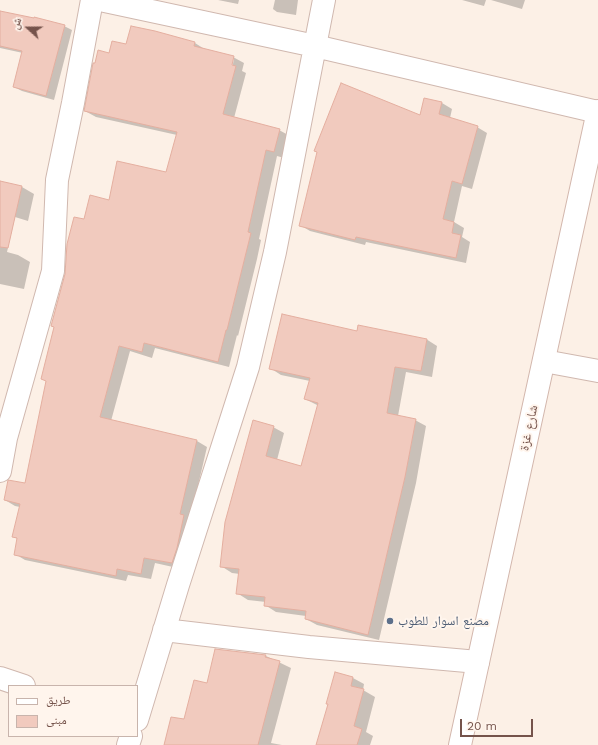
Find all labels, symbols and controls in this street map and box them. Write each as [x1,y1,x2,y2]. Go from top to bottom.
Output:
north arrow [8,8,48,48]
text: ش [8,16,24,31]
street label: شارع غزة [517,404,541,452]
place label: مصنع اسوار للطوب [398,613,489,629]
marker: مصنع اسوار للطوب [385,616,395,626]
legend [8,685,138,737]
text: طريق [46,693,71,707]
scale bar [462,711,535,737]
text: مبنى [46,713,67,727]
text: 20 m [467,719,497,733]

